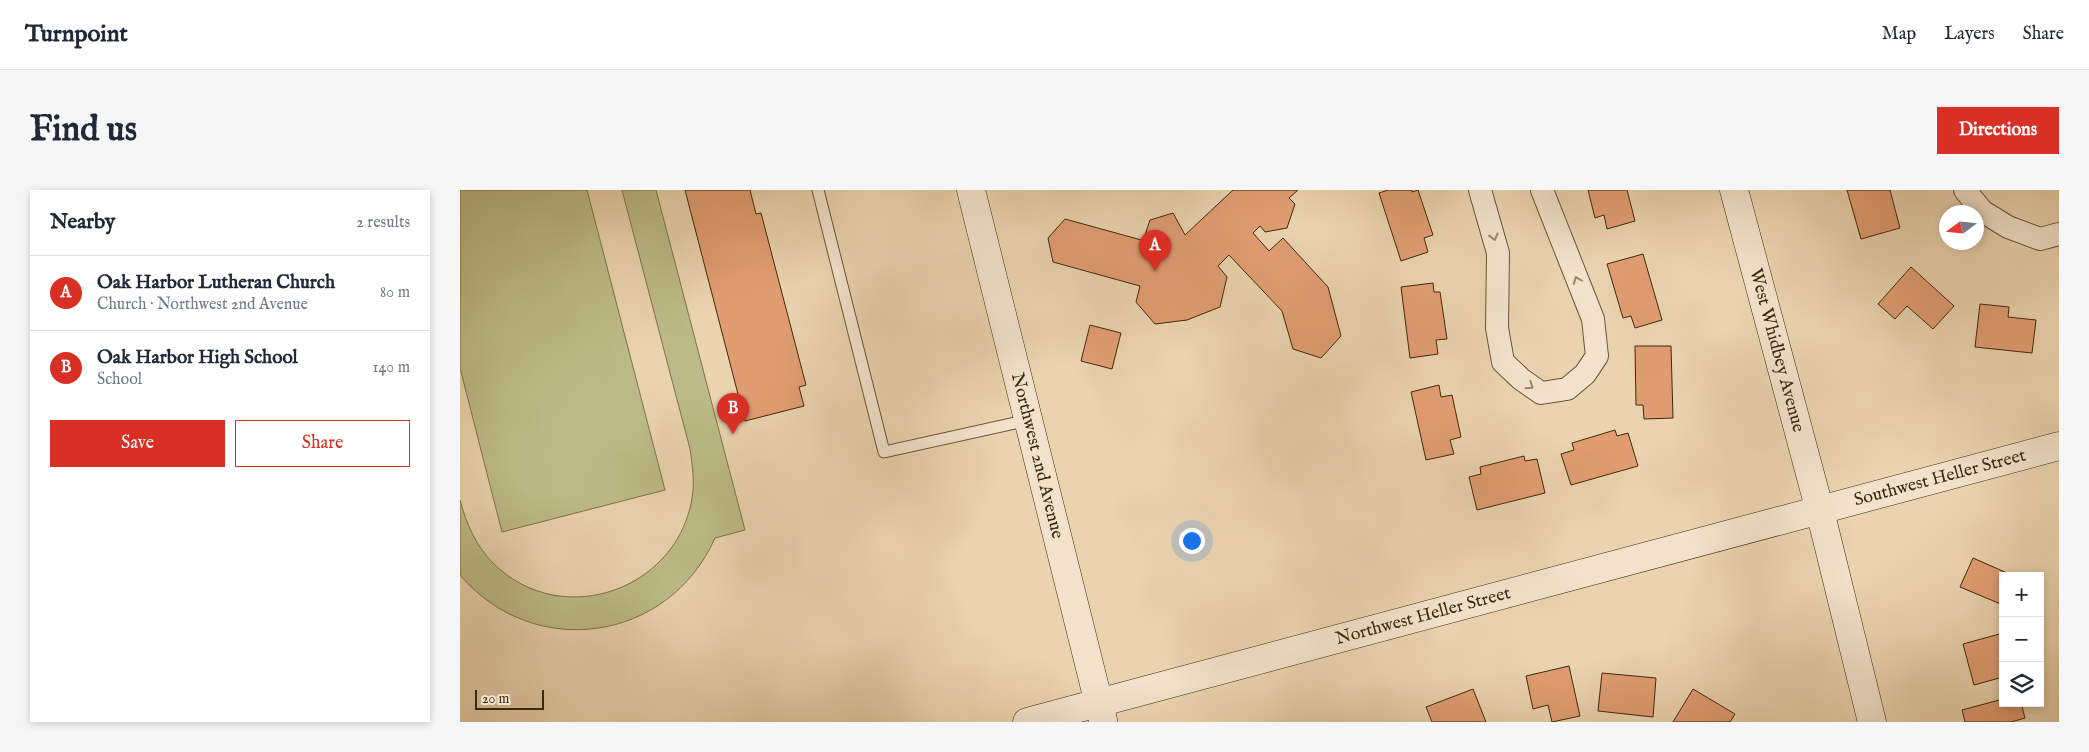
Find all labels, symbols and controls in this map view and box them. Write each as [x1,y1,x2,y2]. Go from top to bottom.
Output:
text: Turnpoint [25,19,128,50]
text: Map [1882,23,1916,46]
text: Layers [1944,23,1995,46]
text: Share [2023,23,2064,46]
button: Directions [1937,107,2059,154]
text: Find us [30,108,137,153]
north arrow [1939,205,1984,250]
text: Nearby [50,209,115,236]
text: 2 results [356,213,410,233]
pin: A [1139,230,1171,271]
one-way arrow [1488,232,1499,241]
street label: West Whidbey Avenue [1744,266,1810,435]
text: Oak Harbor Lutheran Church [97,271,335,295]
one-way arrow [1573,277,1583,285]
text: A [61,283,71,303]
text: 80 m [380,283,410,303]
text: Church · Northwest 2nd Avenue [97,295,308,315]
text: Oak Harbor High School [97,346,298,370]
text: B [61,358,71,378]
text: 140 m [372,358,410,378]
text: School [97,370,142,390]
street label: Northwest 2nd Avenue [1006,371,1069,541]
one-way arrow [1525,380,1534,389]
pin: B [717,393,749,434]
button: Save [50,420,225,467]
button: Share [235,420,410,467]
street label: Southwest Heller Street [1851,444,2028,512]
your location [1179,528,1205,554]
map controls [1999,572,2044,707]
button: + [1999,572,2044,617]
street label: Northwest Heller Street [1333,582,1513,650]
button: − [1999,617,2044,662]
button: layers [1999,662,2044,707]
scale bar [475,687,544,710]
text: 20 m [482,690,509,708]

